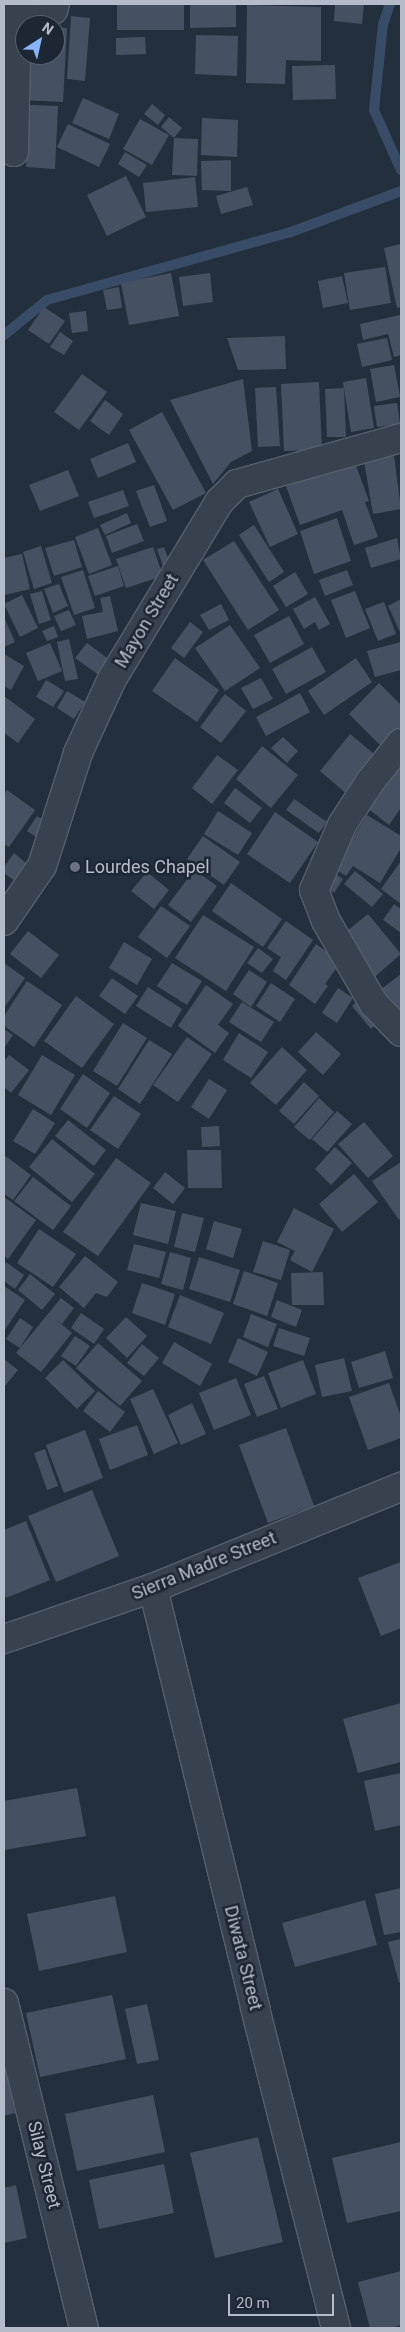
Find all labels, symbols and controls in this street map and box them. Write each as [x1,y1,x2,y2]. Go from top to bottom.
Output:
north arrow [15,15,65,65]
text: N [39,19,57,38]
street label: Mayon Street [110,570,184,672]
place label: Lourdes Chapel [85,856,210,878]
marker: Lourdes Chapel [69,861,81,873]
street label: Sierra Madre Street [129,1527,279,1605]
street label: Diwata Street [220,1903,266,2013]
street label: Silay Street [23,2119,65,2211]
scale bar [230,2284,336,2316]
text: 20 m [236,2294,270,2312]

